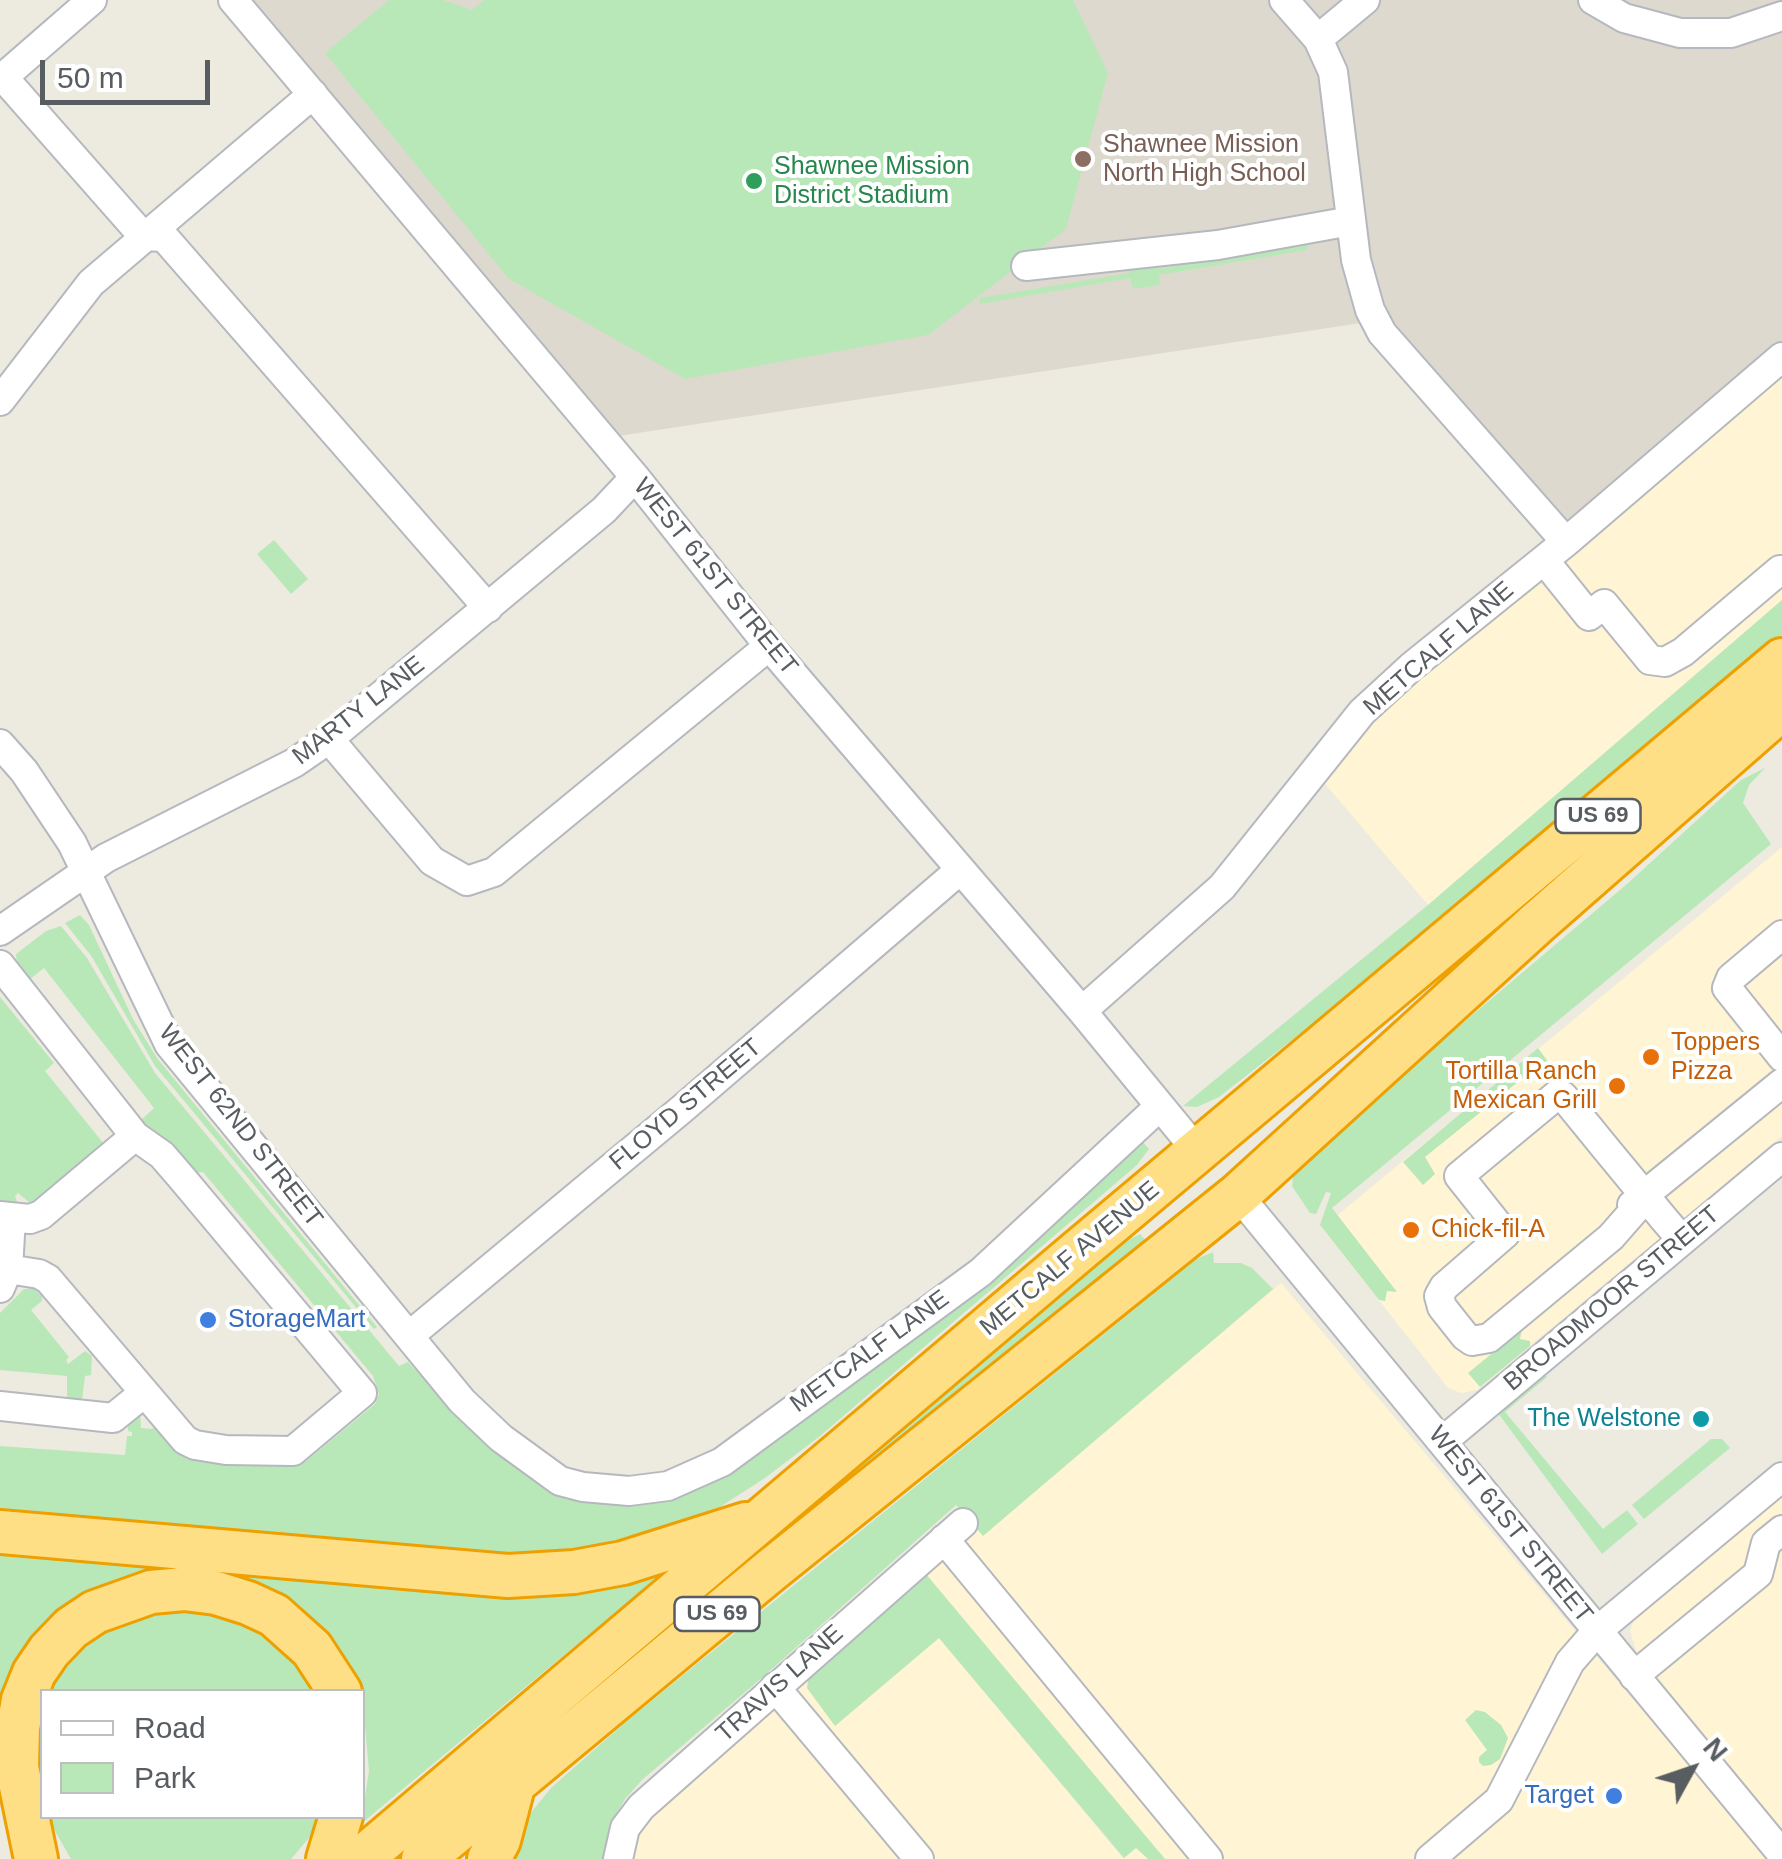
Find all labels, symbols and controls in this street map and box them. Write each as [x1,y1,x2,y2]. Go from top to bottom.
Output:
scale bar [45,40,215,102]
text: 50 m [57,61,124,94]
place label: Shawnee Mission North High School [1103,130,1306,189]
marker: Shawnee Mission North High School [1072,148,1094,170]
place label: Shawnee Mission District Stadium [774,152,970,211]
marker: Shawnee Mission District Stadium [743,170,765,192]
street label: WEST 61ST STREET [626,473,804,681]
street label: METCALF LANE [1358,576,1520,722]
street label: MARTY LANE [287,650,431,772]
road number: US 69 [1556,799,1640,833]
street label: WEST 62ND STREET [152,1019,328,1233]
place label: Toppers Pizza [1671,1028,1760,1087]
street label: FLOYD STREET [604,1033,768,1177]
marker: Toppers Pizza [1640,1046,1662,1068]
place label: Tortilla Ranch Mexican Grill [1446,1057,1597,1116]
marker: Tortilla Ranch Mexican Grill [1606,1075,1628,1097]
street label: METCALF AVENUE [974,1175,1166,1343]
street label: BROADMOOR STREET [1498,1200,1726,1398]
place label: Chick-fil-A [1431,1215,1545,1245]
marker: Chick-fil-A [1400,1219,1422,1241]
street label: METCALF LANE [785,1284,955,1420]
place label: StorageMart [228,1305,366,1335]
marker: StorageMart [197,1309,219,1331]
place label: The Welstone [1527,1404,1681,1434]
marker: The Welstone [1690,1408,1712,1430]
street label: WEST 61ST STREET [1421,1421,1599,1629]
road number: US 69 [674,1597,760,1631]
street label: TRAVIS LANE [710,1619,850,1749]
legend [40,1689,365,1819]
text: Road [134,1711,206,1744]
north arrow [1642,1719,1742,1819]
text: N [1697,1732,1734,1767]
text: Park [134,1761,196,1794]
place label: Target [1525,1781,1594,1811]
marker: Target [1603,1785,1625,1807]

